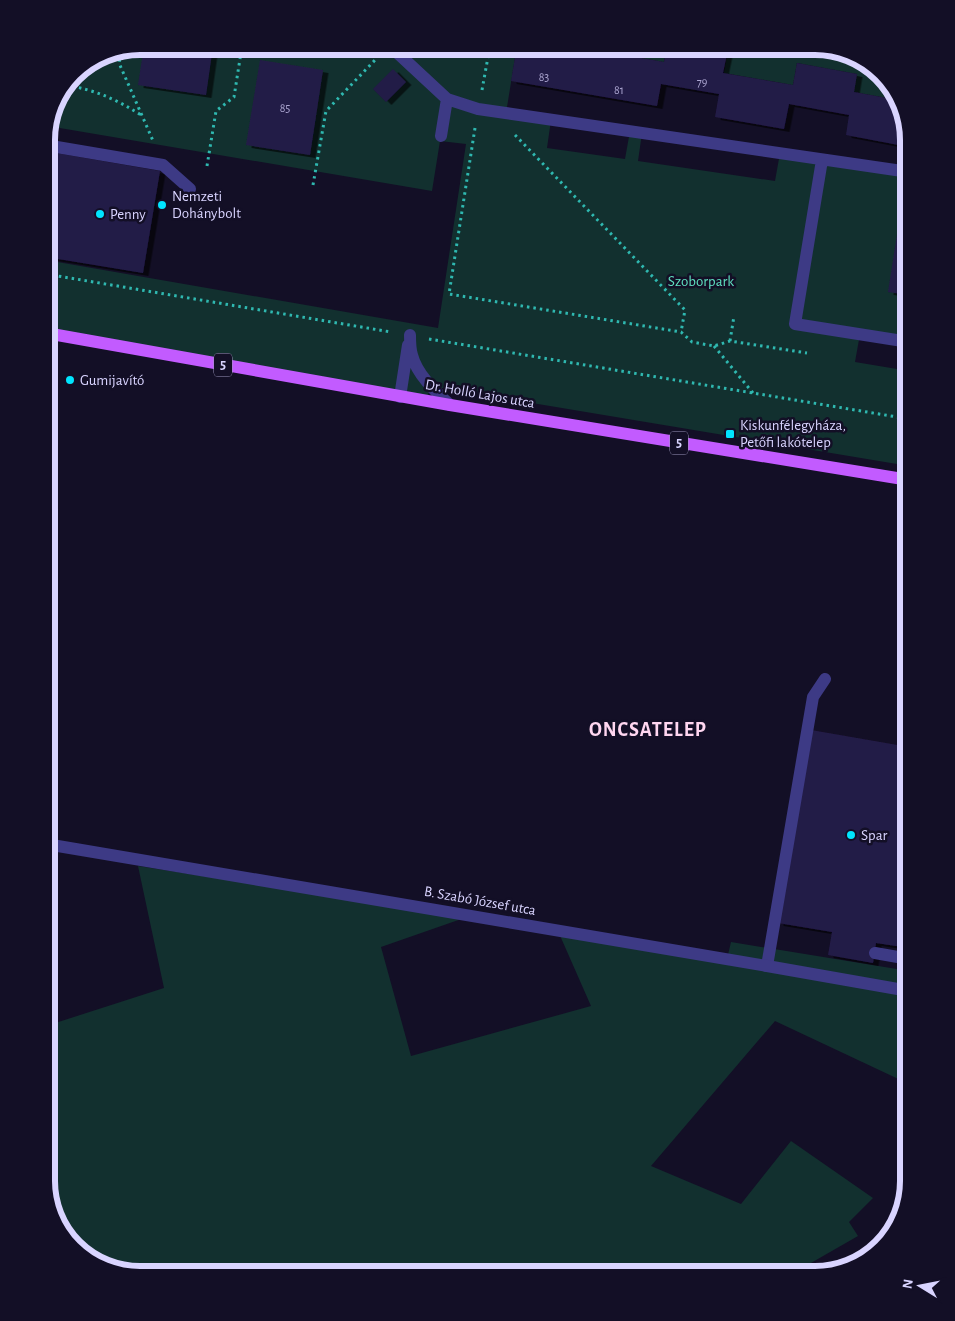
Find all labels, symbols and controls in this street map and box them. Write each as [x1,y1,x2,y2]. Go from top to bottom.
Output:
house number: 83 [539,71,549,83]
house number: 79 [697,76,708,88]
house number: 81 [614,84,624,96]
house number: 85 [280,102,290,114]
place label: Nemzeti Dohánybolt [172,189,241,221]
marker: Nemzeti Dohánybolt [156,199,168,211]
place label: Penny [110,207,146,222]
marker: Penny [94,208,106,220]
park label: Szoborpark [668,274,734,289]
road number: 5 [214,354,232,376]
place label: Gumijavító [80,373,144,388]
marker: Gumijavító [64,374,76,386]
street label: Dr. Holló Lajos utca [424,377,536,411]
place label: Kiskunfélegyháza, Petőfi lakótelep [740,418,846,450]
marker: Kiskunfélegyháza, Petőfi lakótelep [724,428,736,440]
road number: 5 [670,432,688,454]
district label: ONCSATELEP [589,720,707,740]
place label: Spar [861,828,887,843]
marker: Spar [845,829,857,841]
street label: B. Szabó József utca [423,884,537,918]
north arrow [895,1261,945,1311]
text: N [900,1278,916,1290]

